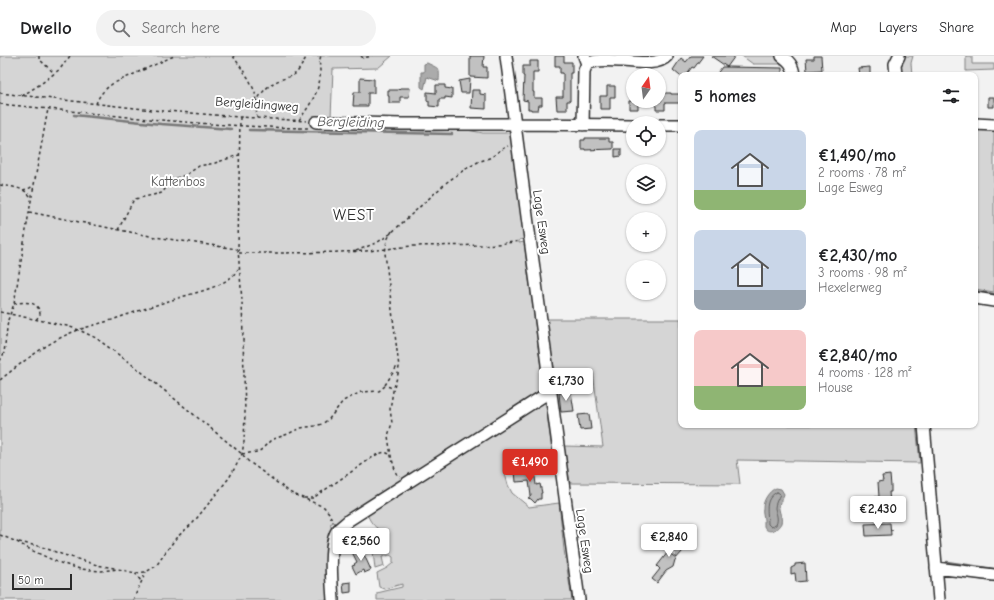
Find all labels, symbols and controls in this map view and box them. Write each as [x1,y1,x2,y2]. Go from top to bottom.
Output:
search box [96,10,376,46]
text: Dwello [20,17,72,39]
icon: search [110,17,132,39]
text: Search here [142,19,220,37]
text: Map [830,19,857,36]
text: Layers [879,19,917,36]
text: Share [939,19,974,36]
north arrow [626,68,666,108]
map controls [626,68,666,300]
icon: filters [940,85,962,107]
text: 5 homes [694,87,756,106]
street label: Bergleidingweg [215,94,299,114]
water label: Bergleiding [317,113,385,131]
button: locate [626,116,666,156]
icon: home [726,146,774,194]
text: €1,490/mo [818,146,896,165]
button: layers [626,164,666,204]
text: 2 rooms · 78 m² [818,165,906,180]
park label: Kattenbos [151,174,205,189]
text: Lage Esweg [818,180,883,195]
street label: Lage Esweg [530,189,554,255]
district label: WEST [333,206,375,224]
button: + [626,212,666,252]
icon: home [726,246,774,294]
text: €2,430/mo [818,246,897,265]
button: − [626,260,666,300]
text: 3 rooms · 98 m² [818,265,907,280]
text: Hexelerweg [818,280,882,295]
icon: home [726,346,774,394]
text: €2,840/mo [818,346,898,365]
text: 4 rooms · 128 m² [818,365,911,380]
pin: €1,730 [533,368,599,402]
text: €1,730 [548,373,584,388]
text: House [818,380,853,395]
pin: €1,490 [497,449,563,483]
text: €1,490 [512,454,548,469]
pin: €2,430 [845,496,911,530]
text: €2,430 [859,501,897,516]
street label: Lage Esweg [573,508,597,574]
pin: €2,840 [636,524,702,558]
pin: €2,560 [328,528,394,562]
text: €2,840 [650,529,688,544]
text: €2,560 [341,533,381,548]
scale bar [12,572,72,591]
text: 50 m [18,574,43,587]

